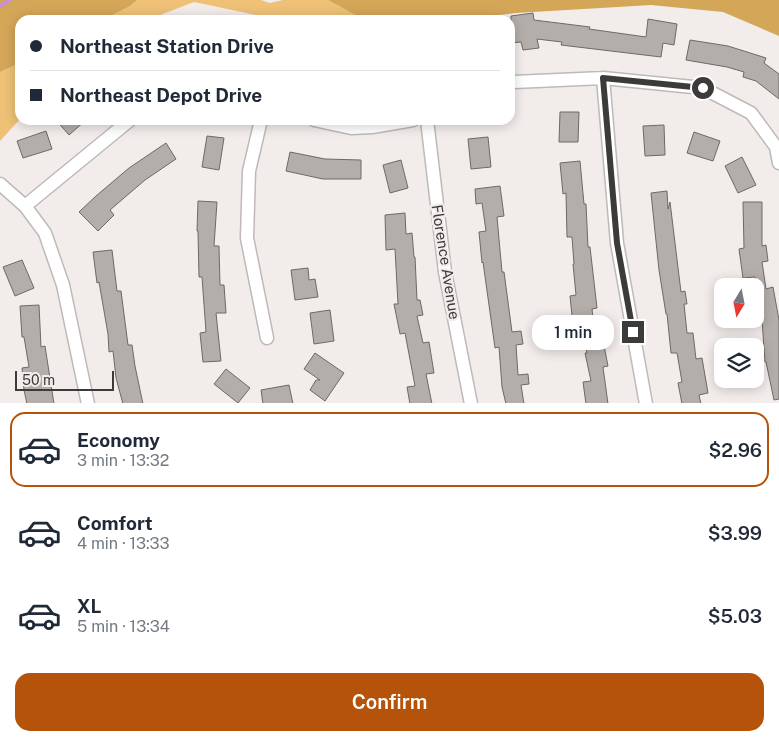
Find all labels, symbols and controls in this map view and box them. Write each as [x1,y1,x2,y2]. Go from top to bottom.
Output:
text: Northeast Station Drive [60,35,274,57]
route start [692,77,714,99]
text: Northeast Depot Drive [60,84,262,106]
street label: Florence Avenue [429,203,463,321]
north arrow [714,278,764,328]
map controls [714,278,764,388]
callout: 1 min [533,314,616,350]
route end [622,321,644,343]
text: 1 min [554,323,592,342]
button: layers [714,338,764,388]
scale bar [15,368,114,392]
text: 50 m [22,372,55,388]
icon: car [17,427,62,472]
text: Economy [77,429,160,451]
text: $2.96 [708,439,762,461]
text: 3 min · 13:32 [77,451,169,470]
icon: car [17,510,62,555]
text: Comfort [77,512,153,534]
text: $3.99 [708,522,762,544]
text: 4 min · 13:33 [77,534,170,553]
icon: car [17,593,62,638]
text: XL [77,595,102,617]
text: $5.03 [708,605,762,627]
text: 5 min · 13:34 [77,617,170,636]
button: Confirm [15,673,764,731]

